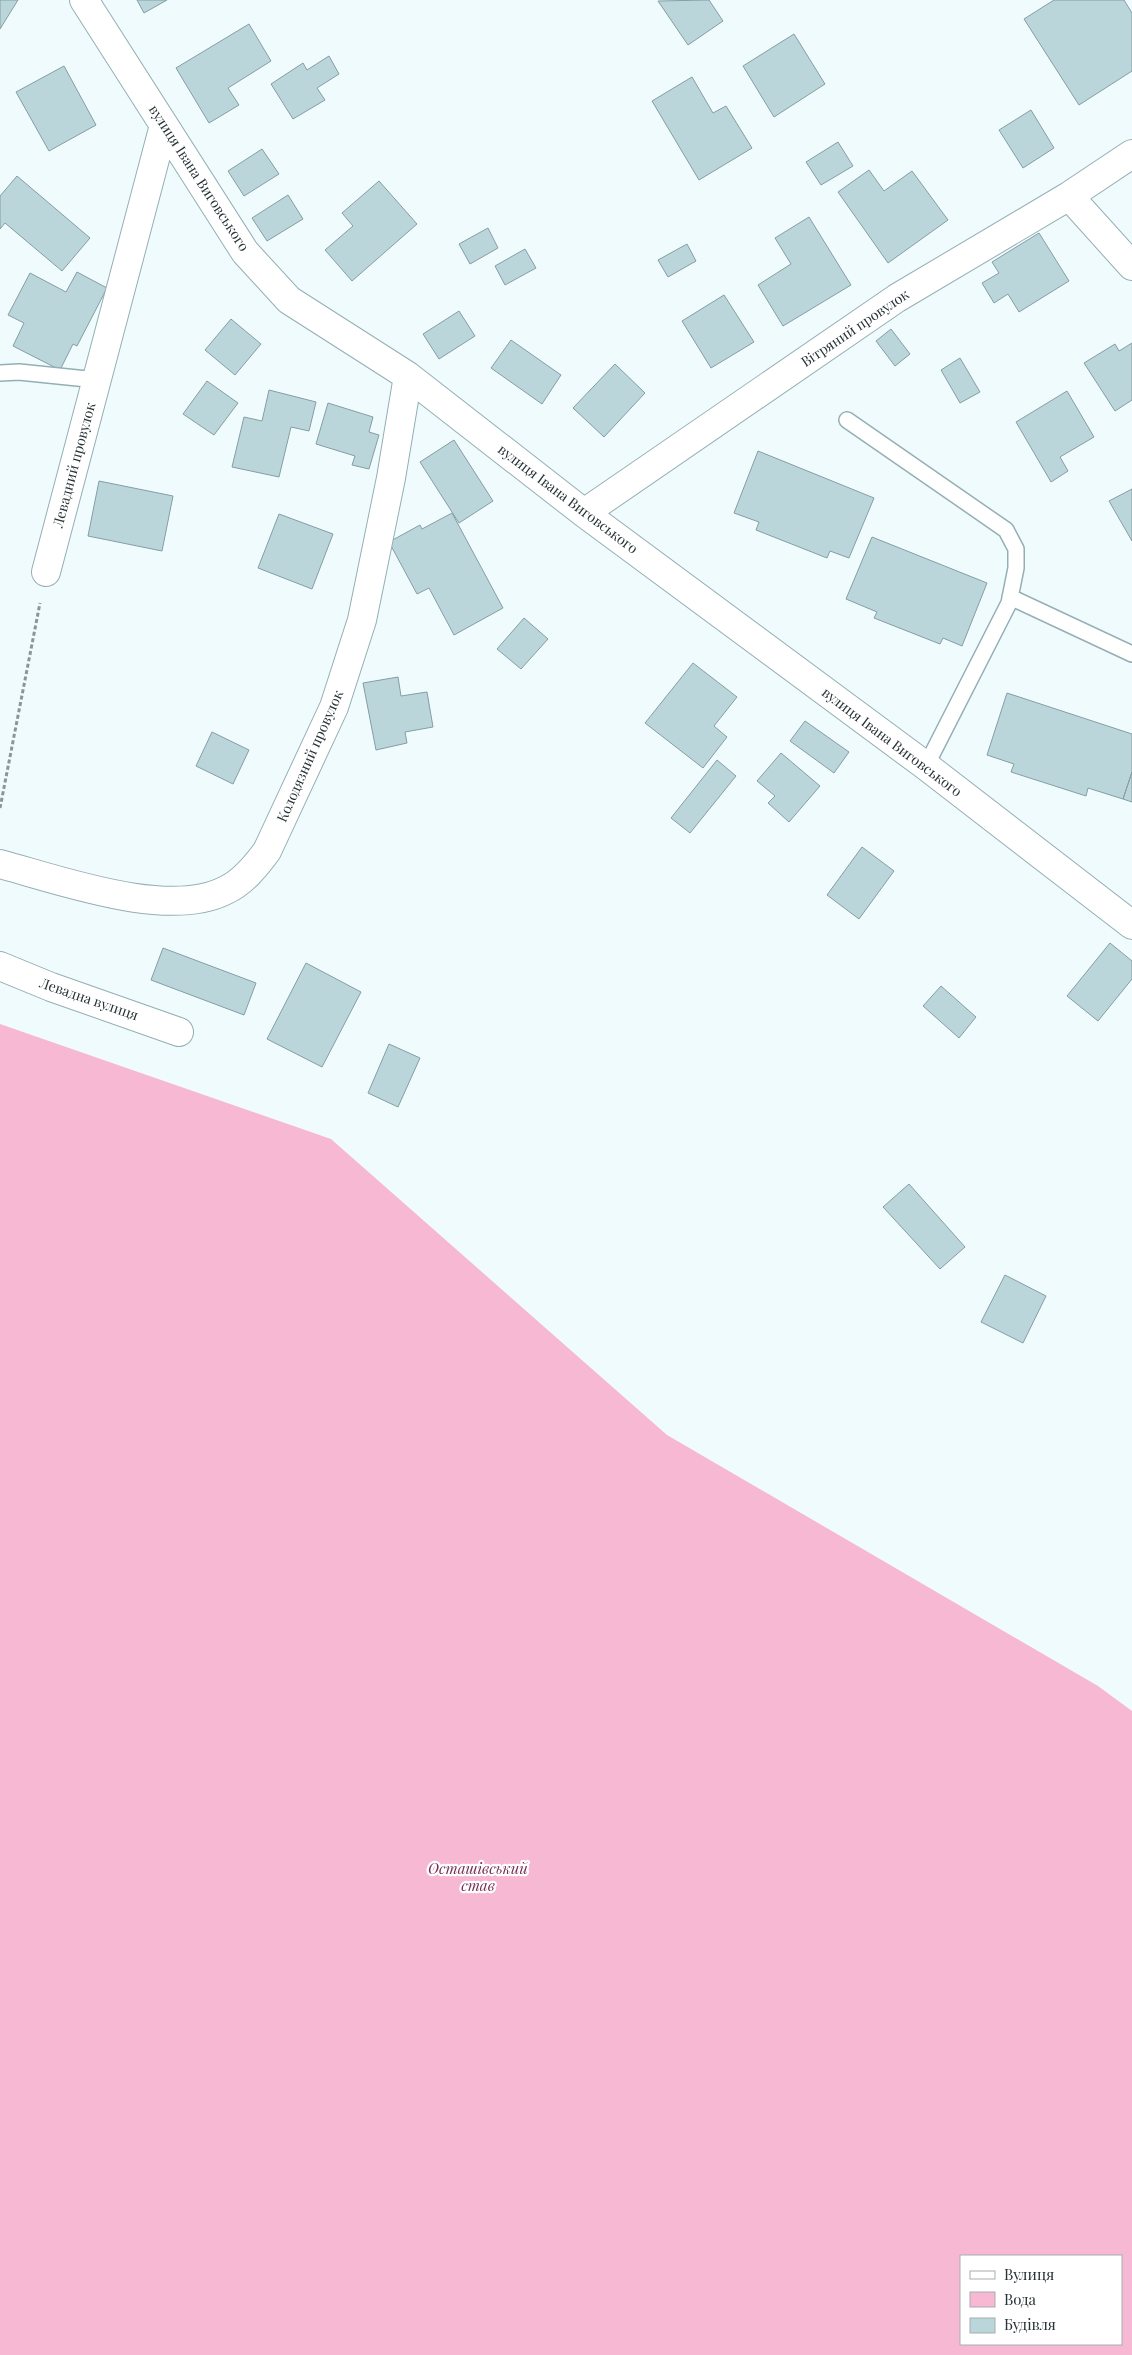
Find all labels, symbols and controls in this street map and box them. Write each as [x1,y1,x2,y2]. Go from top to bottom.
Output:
street label: вулиця Івана Виговського [145,101,254,255]
street label: Вітряний провулок [797,284,912,371]
street label: Левадний провулок [47,400,99,531]
street label: вулиця Івана Виговського [494,440,642,558]
street label: вулиця Івана Виговського [818,683,966,801]
street label: Колодязний провулок [272,687,347,825]
street label: Левадна вулиця [36,972,142,1024]
water label: Осташівський став [428,1858,528,1895]
legend [960,2255,1122,2345]
text: Вулиця [1004,2264,1054,2284]
text: Вода [1004,2289,1037,2309]
text: Будівля [1004,2314,1056,2334]

